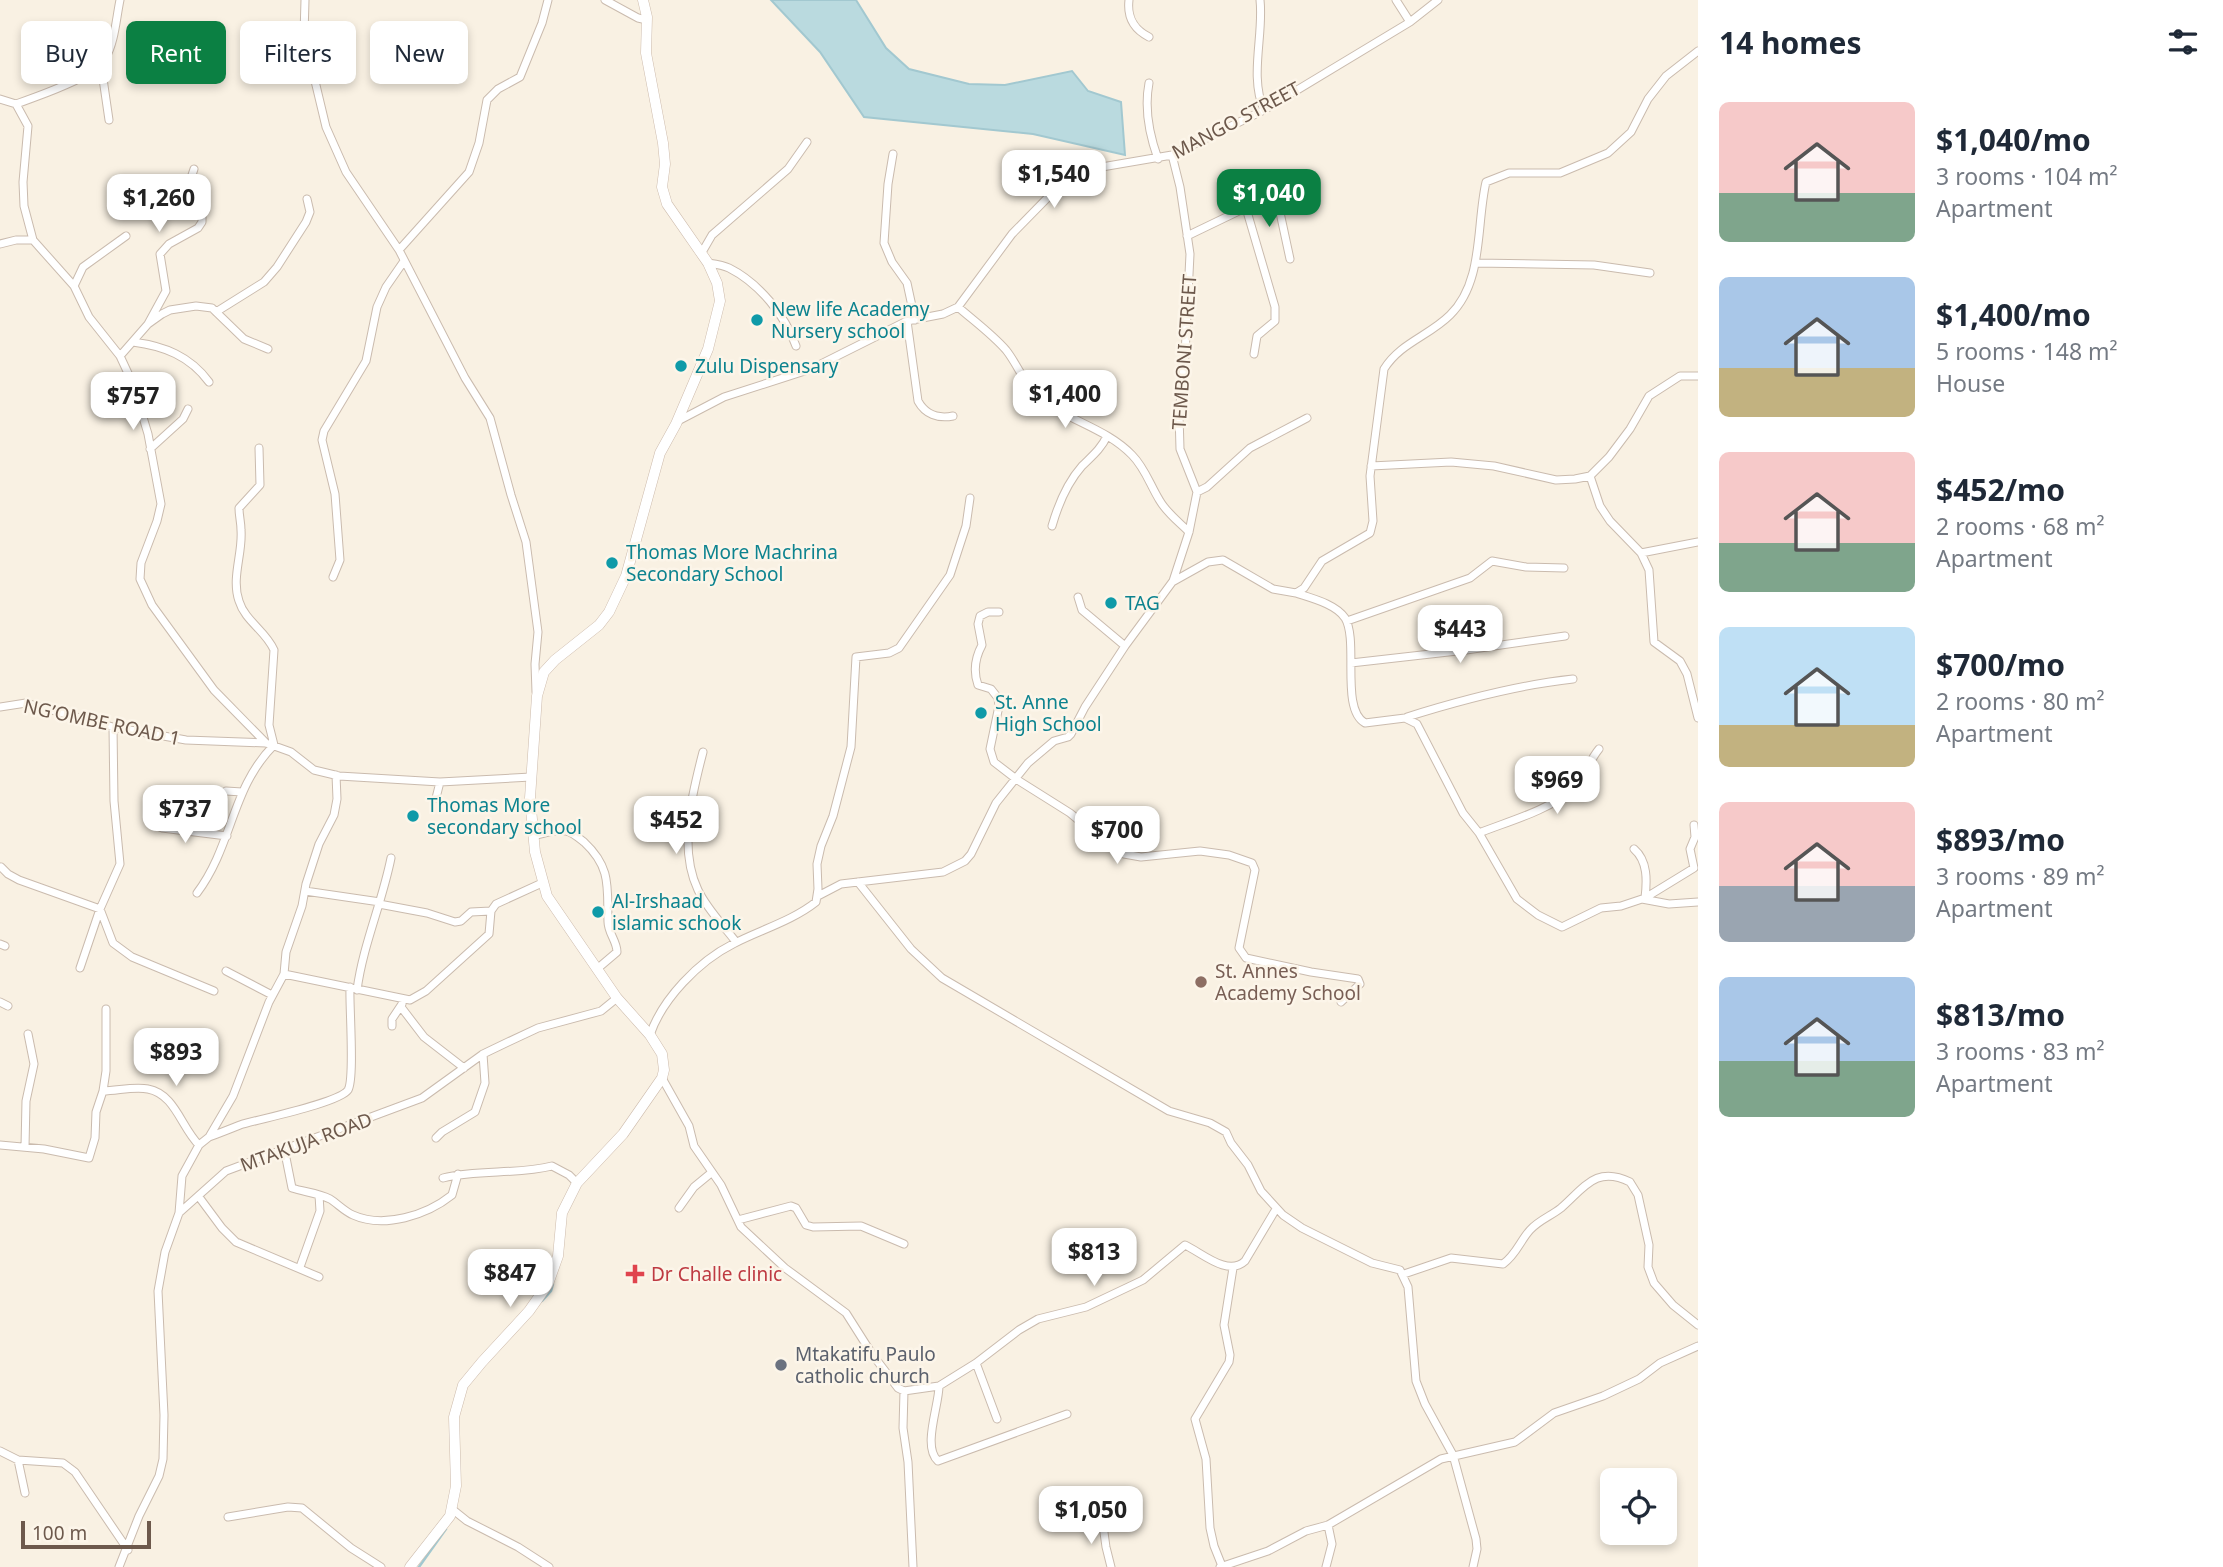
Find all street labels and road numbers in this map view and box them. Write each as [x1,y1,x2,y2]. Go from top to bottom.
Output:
street label: MANGO STREET [1167,75,1305,165]
street label: TEMBONI STREET [1166,273,1202,431]
street label: NG’OMBE ROAD 1 [21,693,183,751]
street label: MTAKUJA ROAD [236,1106,376,1178]

